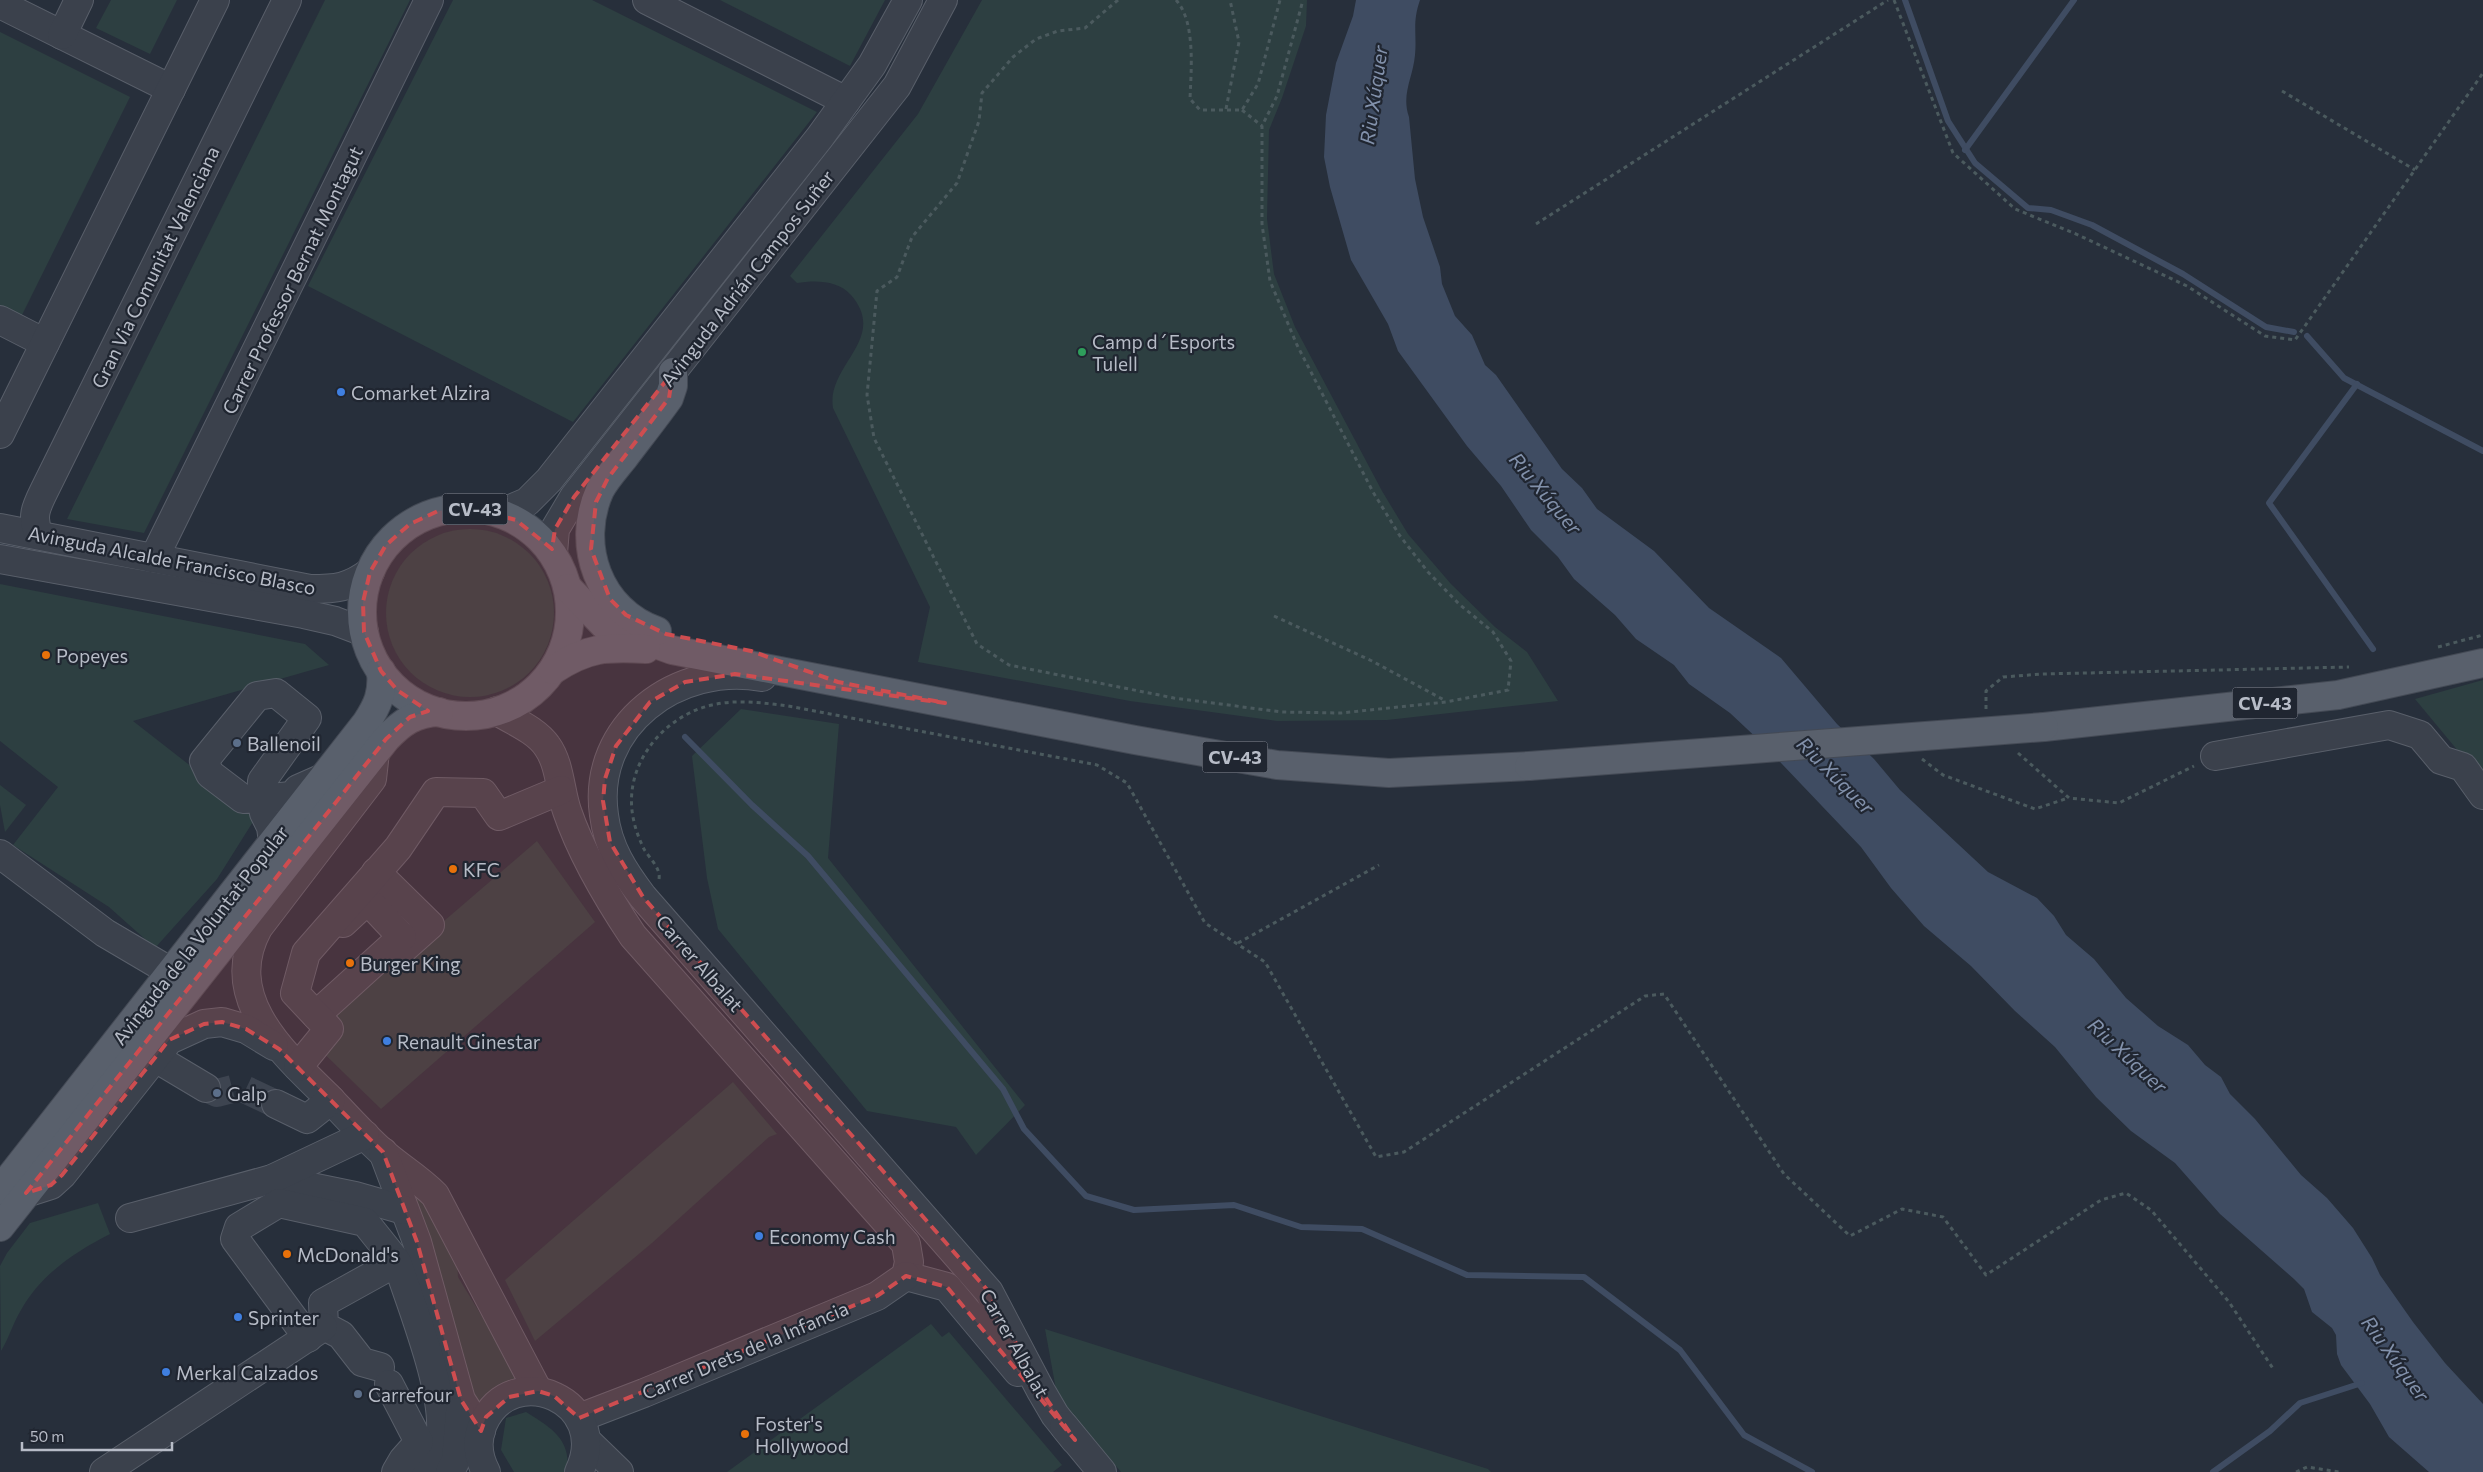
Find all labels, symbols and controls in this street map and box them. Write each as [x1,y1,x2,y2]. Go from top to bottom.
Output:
water label: Riu Xúquer [1354,43,1392,146]
street label: Gran Via Comunitat Valenciana [86,142,224,392]
street label: Carrer Professor Bernat Montagut [217,142,367,418]
street label: Avinguda Adrián Campos Suñer [655,165,839,391]
place label: Camp d´Esports Tulell [1092,330,1235,375]
marker: Camp d´Esports Tulell [1076,346,1088,358]
place label: Comarket Alzira [351,381,490,404]
marker: Comarket Alzira [335,386,347,398]
water label: Riu Xúquer [1505,447,1588,540]
road number: CV-43 [442,494,508,524]
street label: Avinguda Alcalde Francisco Blasco [26,521,318,599]
place label: Popeyes [56,644,128,667]
marker: Popeyes [40,649,52,661]
road number: CV-43 [2232,688,2298,718]
water label: Riu Xúquer [1792,731,1880,819]
place label: Ballenoil [247,732,321,755]
marker: Ballenoil [231,737,243,749]
road number: CV-43 [1202,742,1268,772]
street label: Avinguda de la Voluntat Popular [107,820,293,1049]
place label: KFC [463,858,500,881]
marker: KFC [447,863,459,875]
street label: Carrer Albalat [652,910,748,1016]
place label: Burger King [360,952,461,975]
marker: Burger King [344,957,356,969]
water label: Riu Xúquer [2083,1012,2173,1098]
place label: Renault Ginestar [397,1030,541,1053]
marker: Renault Ginestar [381,1035,393,1047]
place label: Galp [227,1082,267,1105]
marker: Galp [211,1087,223,1099]
place label: Economy Cash [769,1225,896,1248]
marker: Economy Cash [753,1230,765,1242]
place label: McDonald's [297,1243,399,1266]
marker: McDonald's [281,1248,293,1260]
street label: Carrer Albalat [976,1285,1054,1402]
street label: Carrer Drets de la Infancia [638,1296,852,1404]
place label: Sprinter [248,1306,319,1329]
marker: Sprinter [232,1311,244,1323]
water label: Riu Xúquer [2357,1311,2436,1406]
place label: Merkal Calzados [176,1361,318,1384]
marker: Merkal Calzados [160,1366,172,1378]
place label: Carrefour [368,1383,453,1406]
marker: Carrefour [352,1388,364,1400]
place label: Foster's Hollywood [755,1412,849,1457]
scale bar [22,1420,172,1452]
text: 50 m [30,1427,64,1445]
marker: Foster's Hollywood [739,1428,751,1440]

